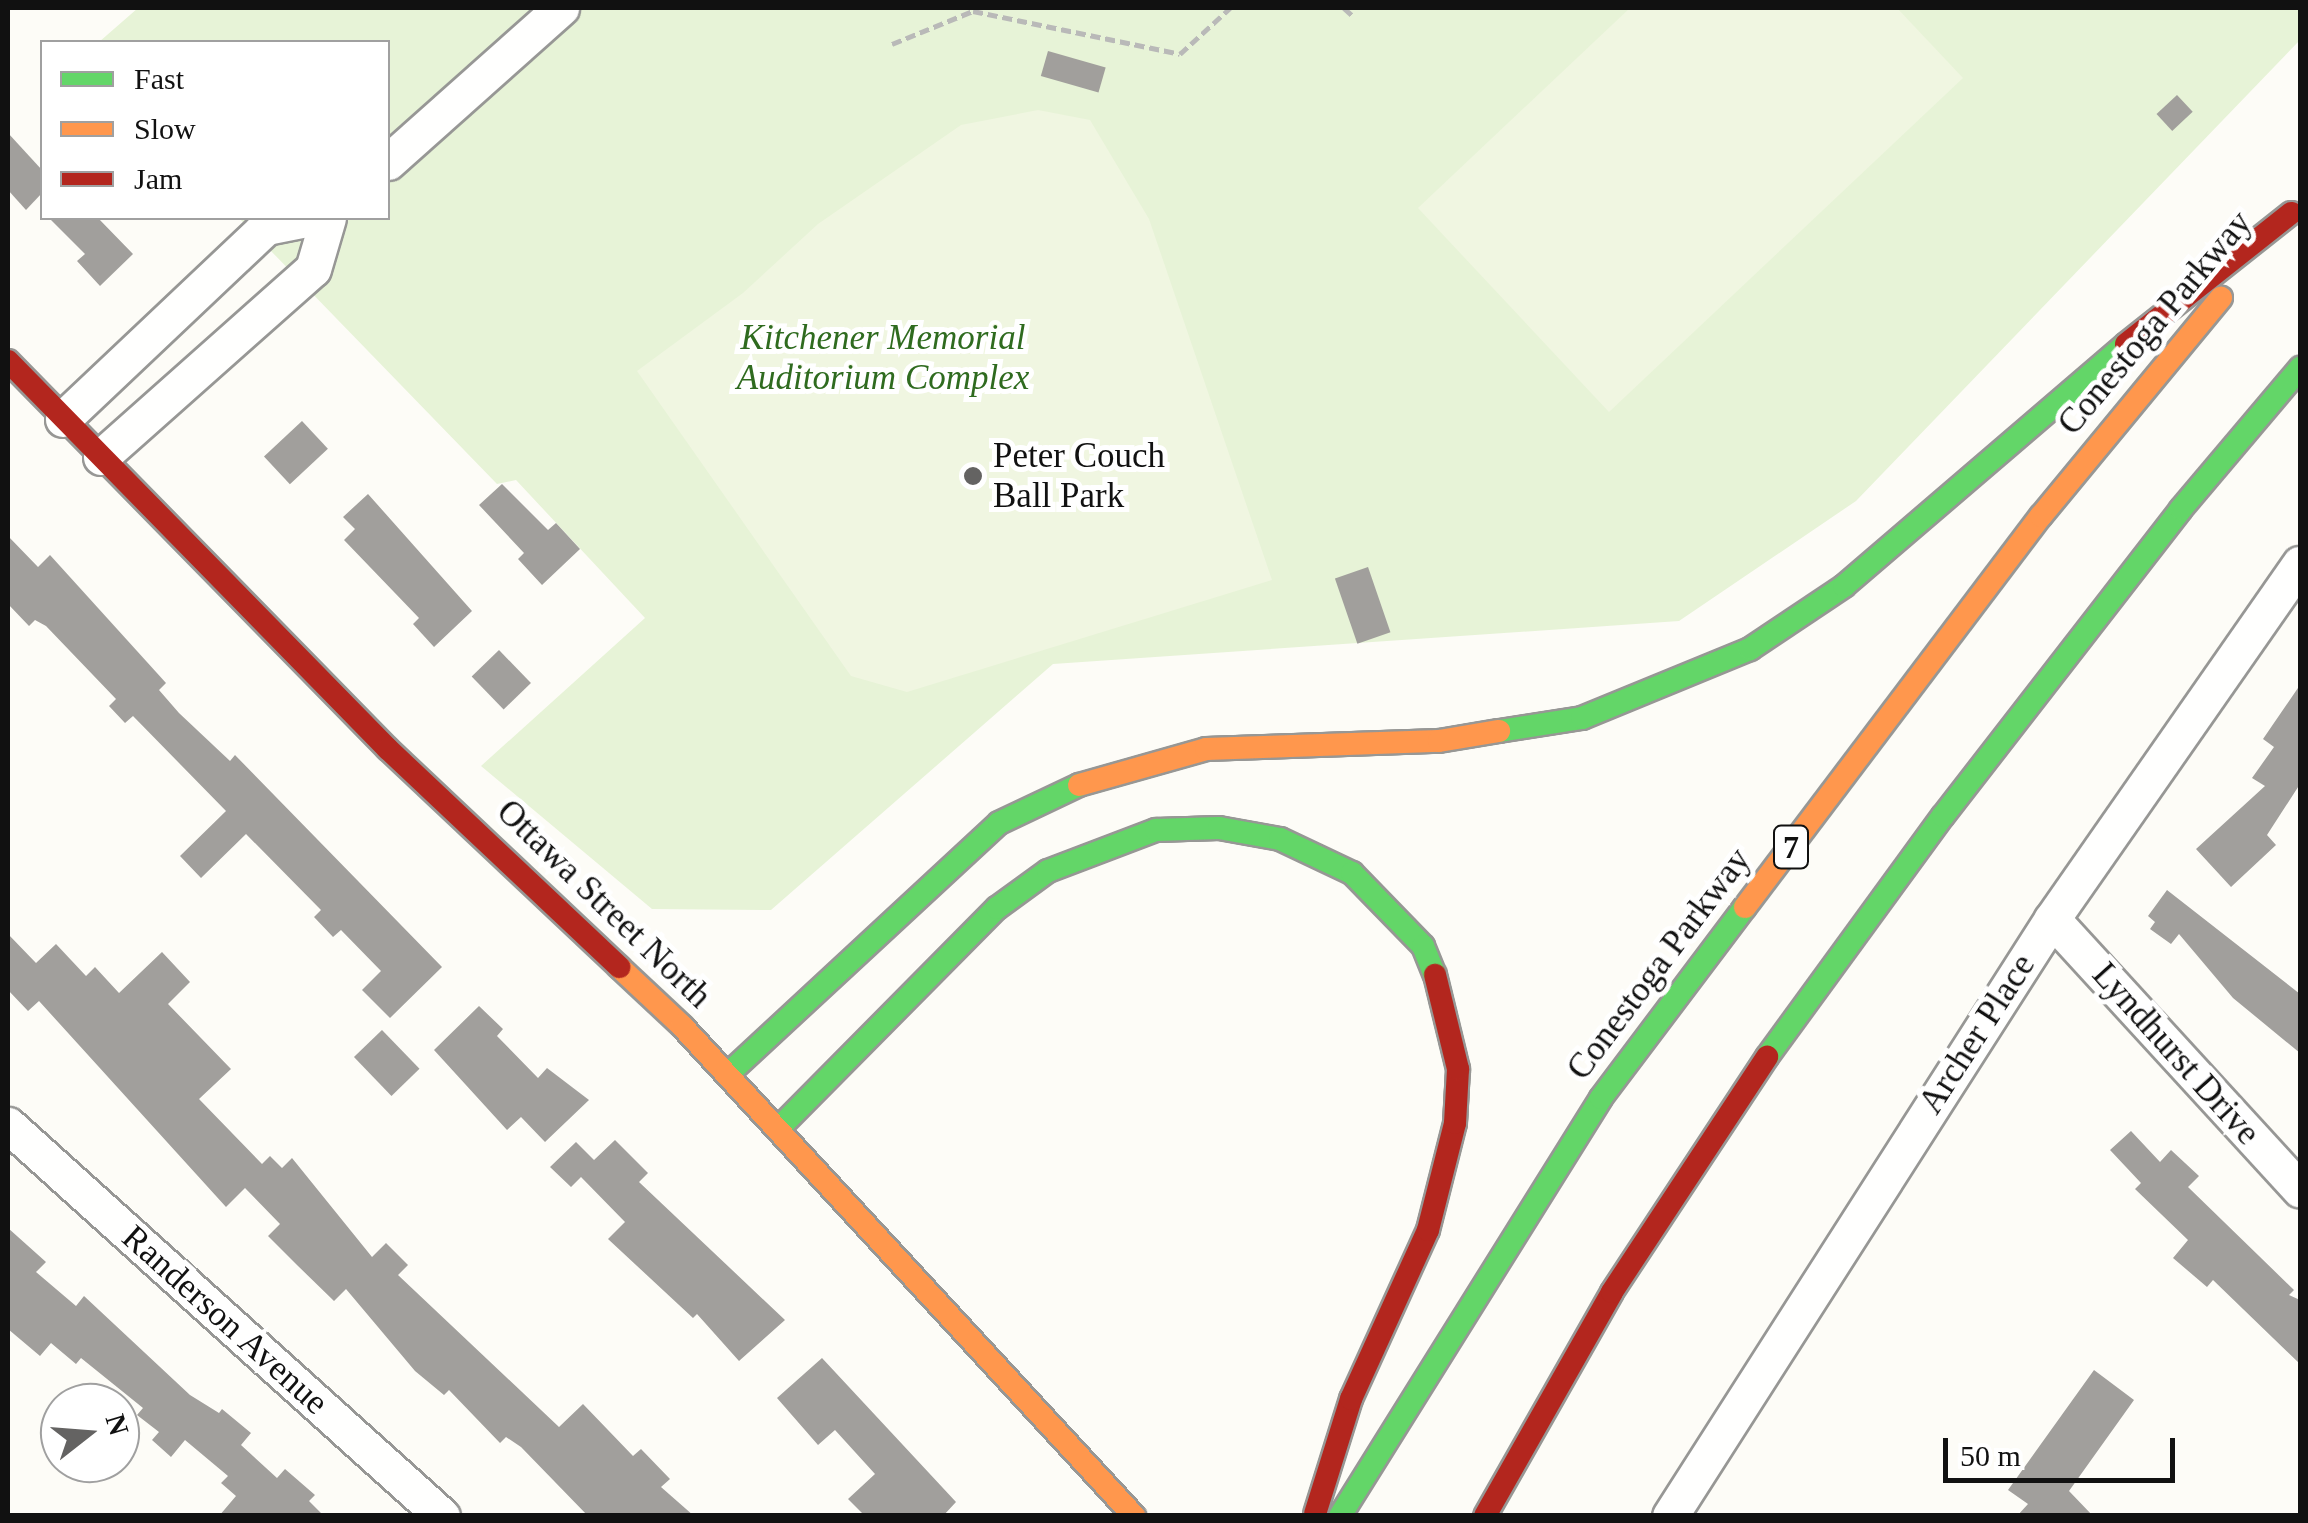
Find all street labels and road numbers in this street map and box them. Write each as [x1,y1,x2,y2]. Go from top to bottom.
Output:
street label: Conestoga Parkway [2049,203,2261,443]
street label: Ottawa Street North [488,791,720,1017]
road number: 7 [1771,820,1811,874]
street label: Conestoga Parkway [1558,840,1760,1088]
street label: Archer Place [1910,946,2044,1122]
street label: Lyndhurst Drive [2083,954,2269,1154]
street label: Randerson Avenue [113,1216,337,1424]

